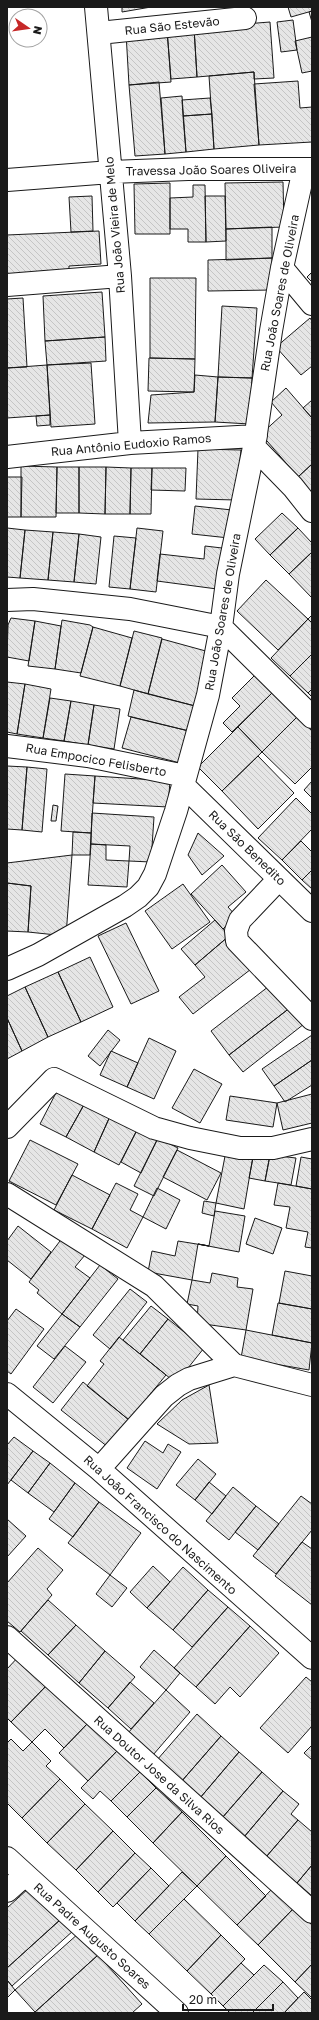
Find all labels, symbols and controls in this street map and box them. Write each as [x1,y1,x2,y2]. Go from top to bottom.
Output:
north arrow [8,8,48,48]
street label: Rua São Estevão [124,13,220,38]
text: N [31,25,46,36]
street label: Rua João Vieira de Melo [101,156,128,294]
street label: Travessa João Soares Oliveira [126,161,296,178]
street label: Rua João Soares de Oliveira [257,213,302,373]
street label: Rua Antônio Eudoxio Ramos [50,430,212,459]
street label: Rua João Soares de Oliveira [201,532,244,692]
street label: Rua Empocico Felisberto [25,740,168,779]
street label: Rua São Benedito [206,807,289,888]
street label: Rua João Francisco do Nascimento [81,1452,240,1597]
street label: Rua Doutor Jose da Silva Rios [91,1712,228,1837]
street label: Rua Padre Augusto Soares [31,1879,154,1992]
scale bar [183,1986,273,2012]
text: 20 m [189,1992,217,2007]

